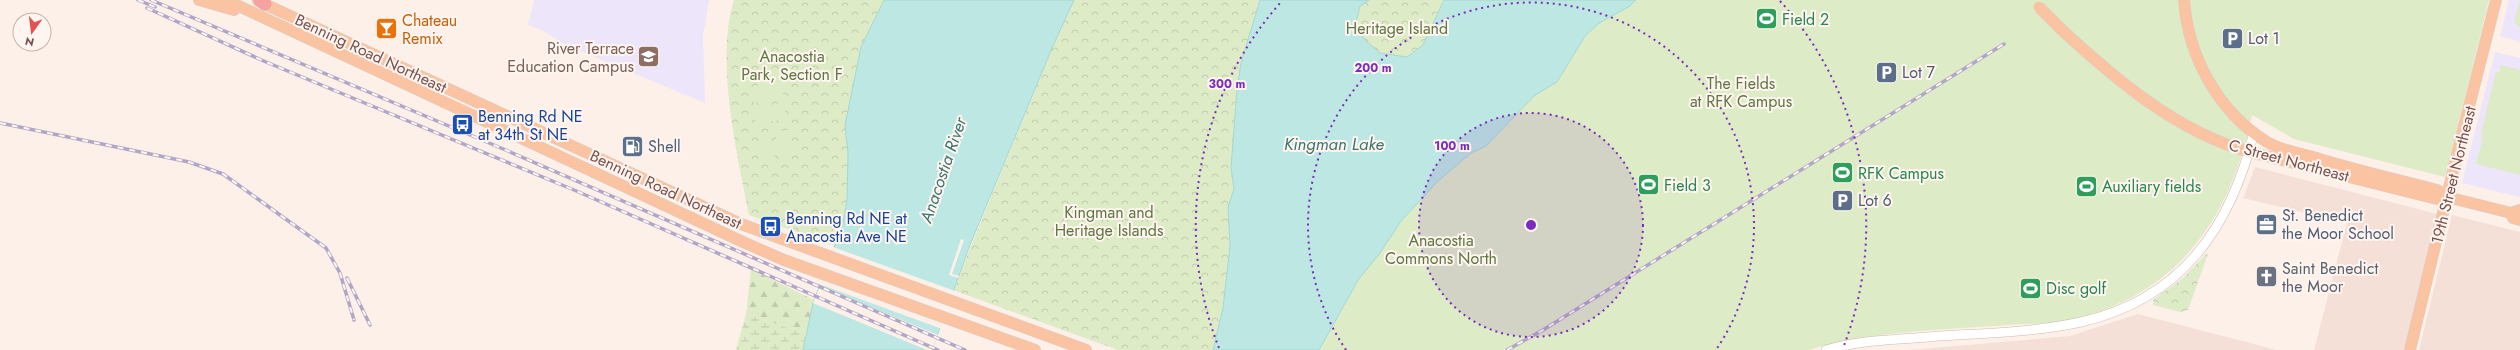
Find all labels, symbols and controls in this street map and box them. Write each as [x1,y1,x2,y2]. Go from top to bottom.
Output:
sports icon: Field 2 [1754,6,1780,32]
street label: Benning Road Northeast [291,8,450,99]
place label: Field 2 [1782,8,1829,31]
place label: Chateau Remix [402,9,457,50]
north arrow [12,12,52,52]
bar icon: Chateau Remix [374,16,400,42]
park label: Heritage Island [1346,17,1448,40]
parking icon: Lot 1 [2220,25,2246,51]
place label: Lot 1 [2248,27,2280,50]
text: N [23,33,36,51]
place label: River Terrace Education Campus [507,37,634,78]
school or university icon: River Terrace Education Campus [636,44,662,70]
park label: Anacostia Park, Section F [741,45,843,86]
text: 200 m [1354,59,1392,77]
parking icon: Lot 7 [1874,59,1900,85]
place label: Lot 7 [1902,61,1936,84]
park label: The Fields at RFK Campus [1690,72,1792,113]
text: 300 m [1209,75,1246,93]
street label: 19th Street Northeast [2425,104,2482,247]
place label: Benning Rd NE at 34th St NE [478,105,583,146]
bus stop icon: Benning Rd NE at 34th St NE [450,112,476,138]
water label: Anacostia River [913,113,973,227]
water label: Kingman Lake [1284,132,1385,156]
fuel station icon: Shell [619,133,645,159]
street label: C Street Northeast [2226,133,2352,188]
place label: Shell [648,135,681,158]
text: 100 m [1434,137,1470,155]
street label: Benning Road Northeast [586,144,745,235]
sports icon: RFK Campus [1829,160,1855,186]
place label: RFK Campus [1858,162,1944,185]
sports icon: Field 3 [1636,172,1662,198]
sports icon: Auxiliary fields [2074,173,2100,199]
place label: Field 3 [1664,174,1711,197]
place label: Auxiliary fields [2102,175,2201,198]
parking icon: Lot 6 [1830,187,1856,213]
place label: Lot 6 [1858,189,1892,212]
park label: Kingman and Heritage Islands [1055,201,1163,242]
place label: St. Benedict the Moor School [2282,204,2394,245]
place label: Benning Rd NE at Anacostia Ave NE [786,207,907,248]
office icon: St. Benedict the Moor School [2253,211,2279,237]
bus stop icon: Benning Rd NE at Anacostia Ave NE [757,214,783,240]
centre of rings [1524,218,1538,232]
park label: Anacostia Commons North [1385,229,1497,270]
place label: Saint Benedict the Moor [2282,257,2378,298]
church icon: Saint Benedict the Moor [2253,264,2279,290]
sports icon: Disc golf [2017,275,2043,301]
place label: Disc golf [2046,277,2106,300]

